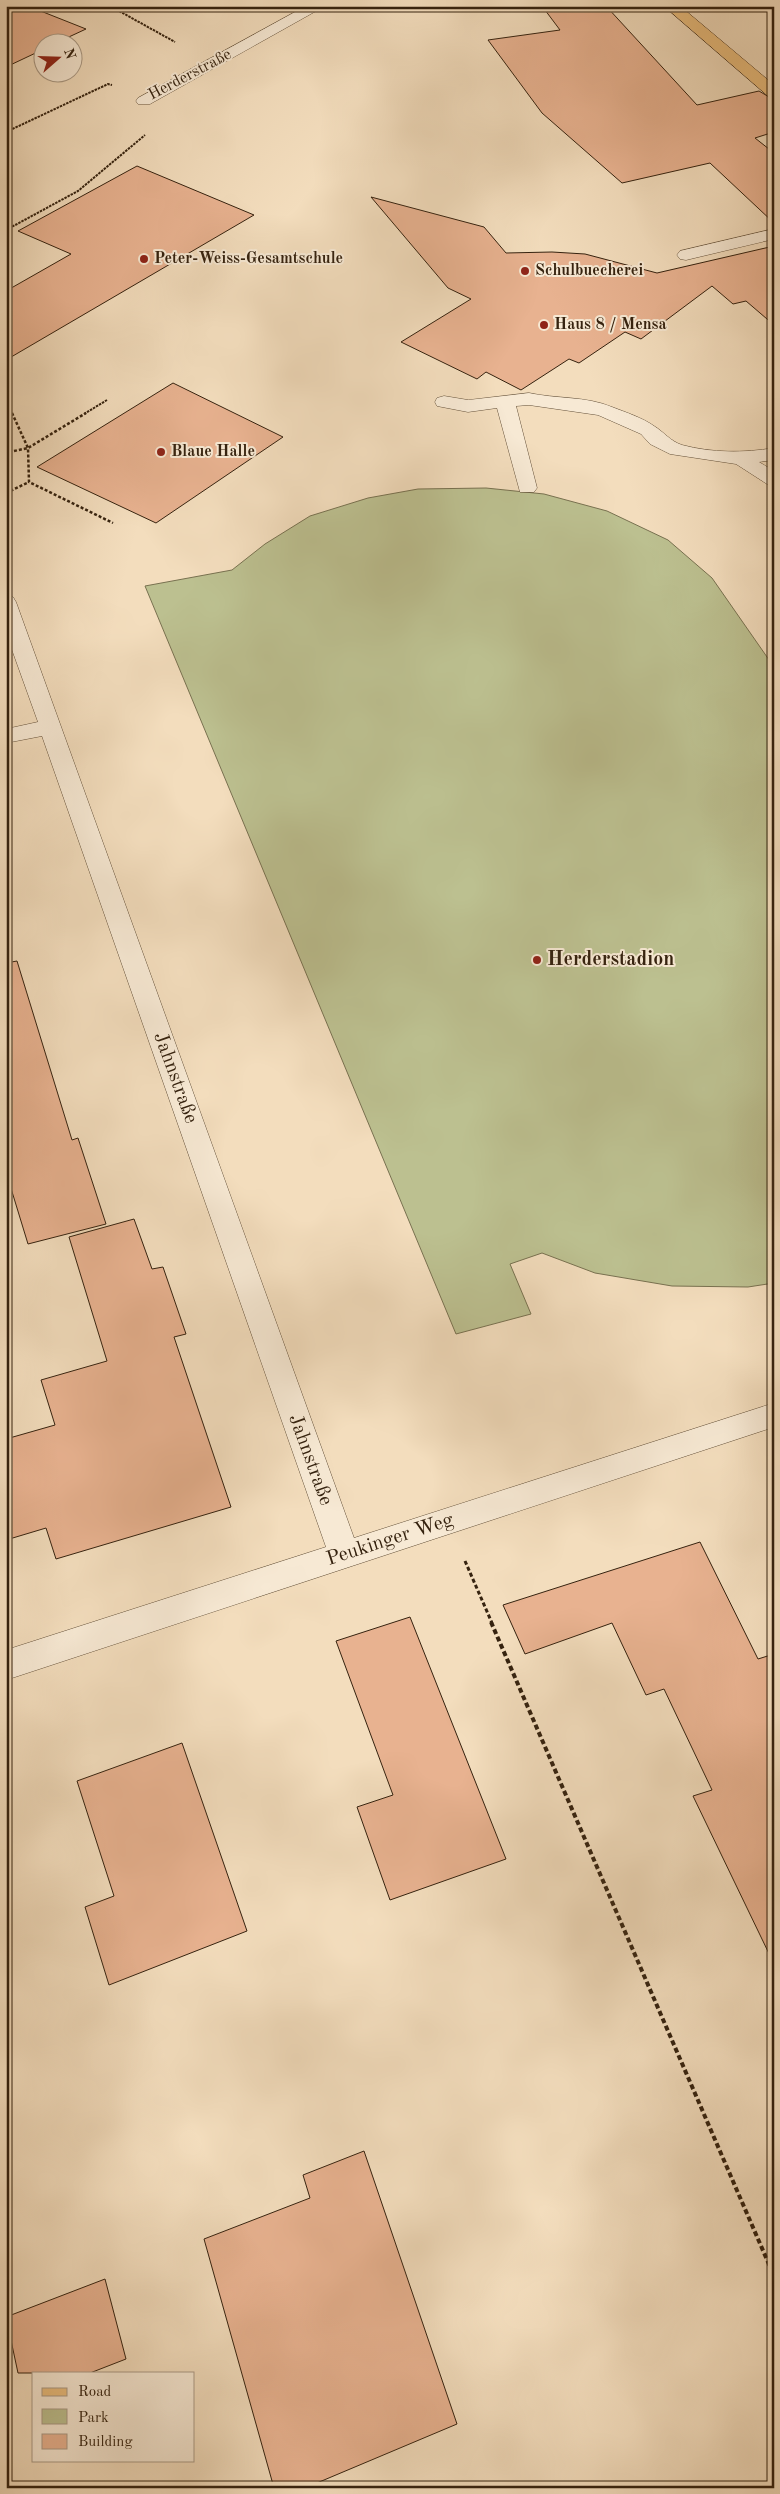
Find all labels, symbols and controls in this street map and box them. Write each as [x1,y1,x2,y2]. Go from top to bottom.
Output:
north arrow [32,32,82,82]
text: N [61,46,78,62]
street label: Herderstraße [146,46,234,104]
place label: Peter-Weiss-Gesamtschule [154,251,343,267]
marker: Peter-Weiss-Gesamtschule [138,253,150,265]
place label: Schulbuecherei [535,263,643,279]
marker: Schulbuecherei [519,265,531,277]
place label: Haus 8 / Mensa [554,317,667,333]
marker: Haus 8 / Mensa [538,319,550,331]
place label: Blaue Halle [171,444,255,460]
marker: Blaue Halle [155,446,167,458]
place label: Herderstadion [547,950,674,970]
marker: Herderstadion [531,954,543,966]
street label: Jahnstraße [149,1030,201,1126]
street label: Jahnstraße [284,1412,336,1508]
street label: Peukinger Weg [324,1510,456,1570]
legend [32,2372,195,2462]
text: Road [78,2385,112,2400]
text: Park [78,2411,109,2426]
text: Building [78,2435,133,2450]

